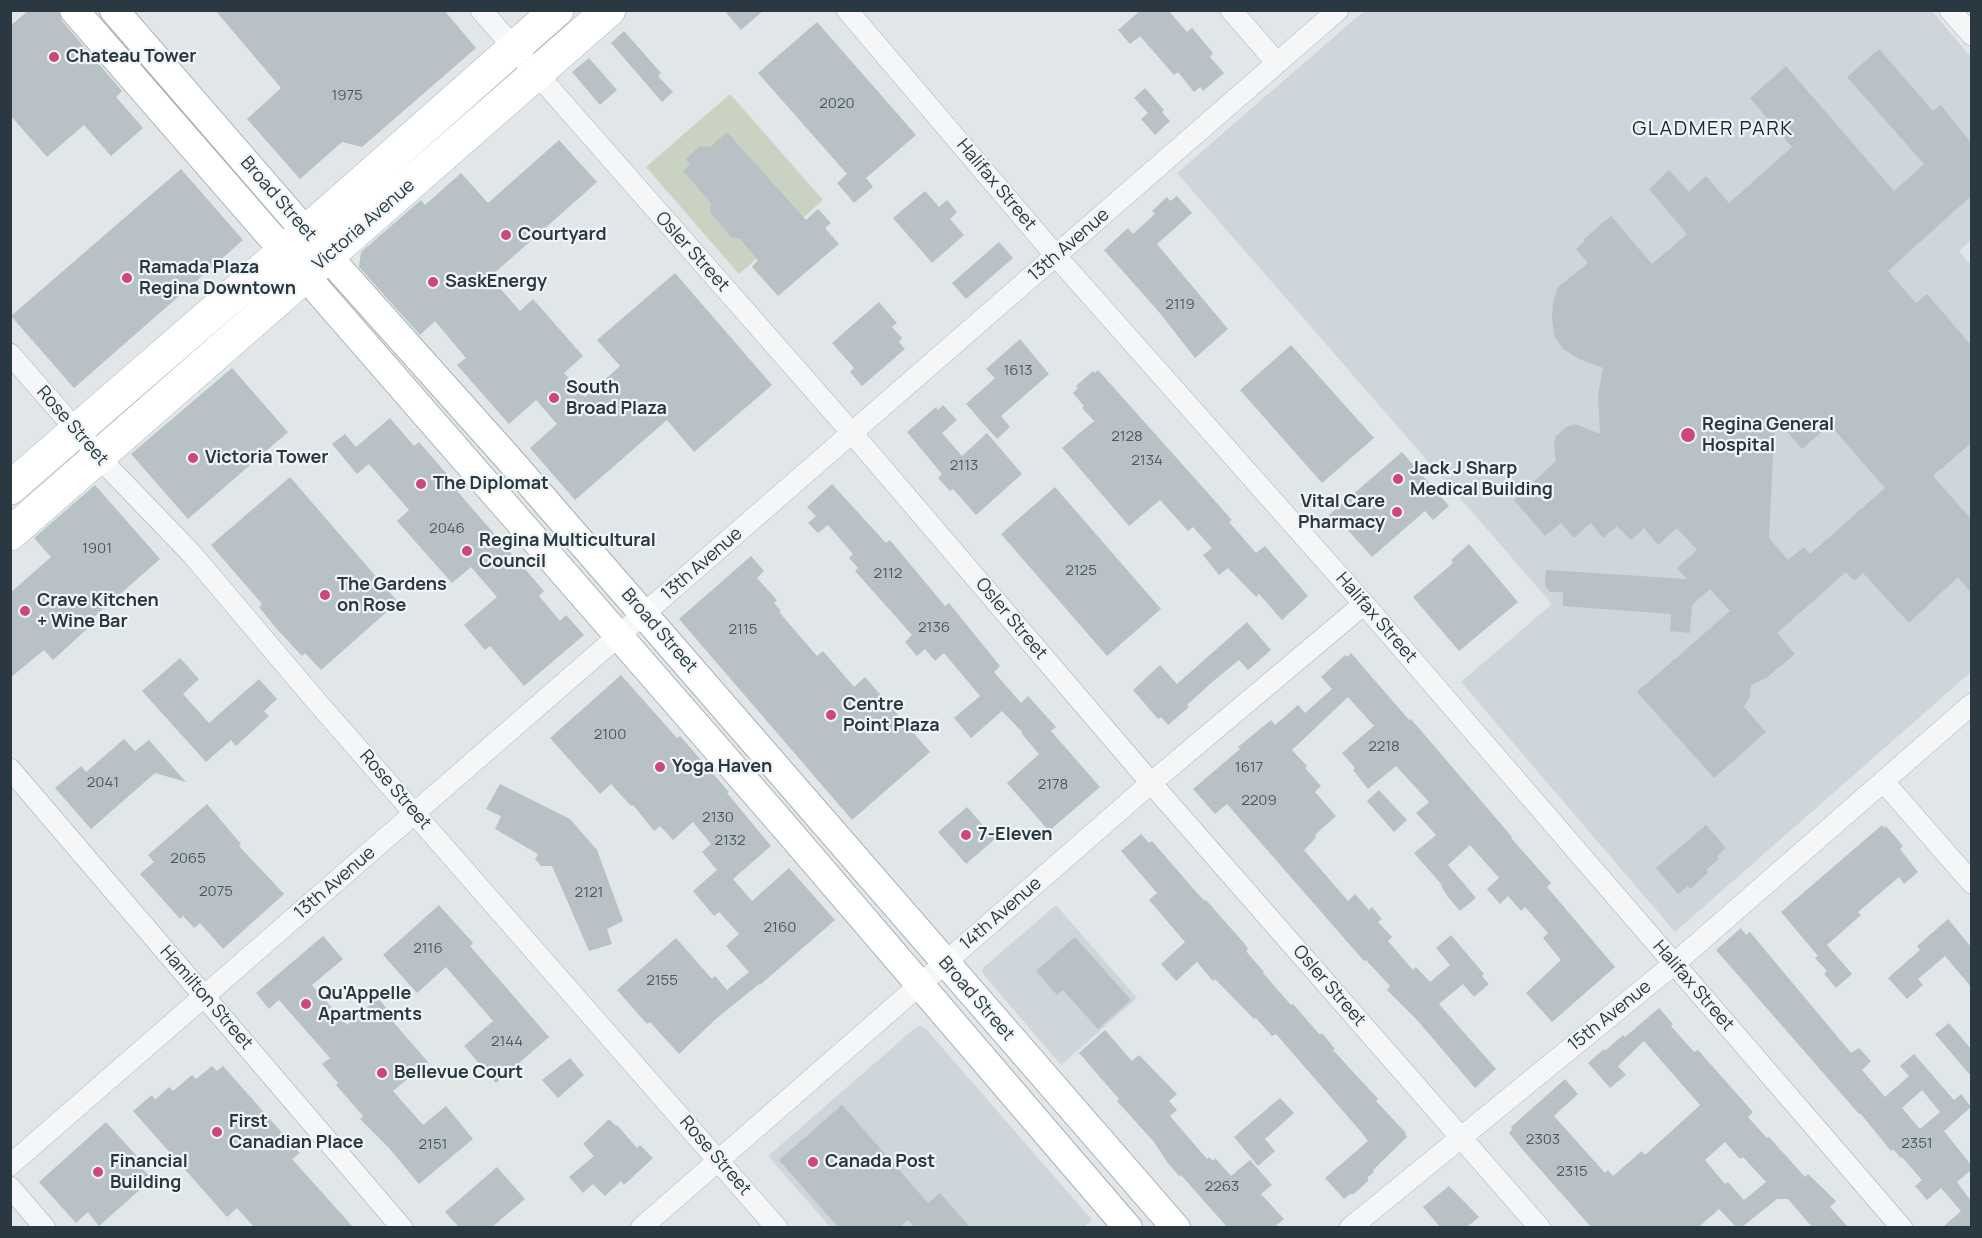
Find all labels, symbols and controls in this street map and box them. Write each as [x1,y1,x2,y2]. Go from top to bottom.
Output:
place label: Chateau Tower [66,46,196,68]
marker: Chateau Tower [47,50,61,64]
house number: 1975 [331,87,363,105]
house number: 2020 [819,95,855,113]
district label: GLADMER PARK [1632,117,1794,141]
street label: Halifax Street [951,135,1041,235]
street label: Broad Street [235,152,321,246]
street label: Victoria Avenue [309,175,419,275]
street label: 13th Avenue [1024,204,1114,286]
street label: Osler Street [650,208,734,296]
place label: Courtyard [518,224,607,246]
marker: Courtyard [499,228,513,242]
place label: Ramada Plaza Regina Downtown [139,257,296,300]
marker: Ramada Plaza Regina Downtown [120,271,134,285]
place label: SaskEnergy [445,271,547,293]
marker: SaskEnergy [426,275,440,289]
house number: 2119 [1165,296,1195,314]
house number: 1613 [1003,362,1033,380]
place label: South Broad Plaza [566,377,667,420]
street label: Rose Street [32,382,112,470]
marker: South Broad Plaza [547,391,561,405]
place label: Regina General Hospital [1702,414,1834,456]
marker: Regina General Hospital [1679,426,1697,444]
house number: 2128 [1111,428,1143,446]
place label: Victoria Tower [205,447,329,469]
marker: Victoria Tower [186,451,200,465]
house number: 2134 [1131,452,1163,470]
house number: 2113 [950,457,978,475]
place label: Jack J Sharp Medical Building [1410,458,1553,500]
marker: Jack J Sharp Medical Building [1391,472,1405,486]
place label: The Diplomat [433,473,549,495]
marker: The Diplomat [414,477,428,491]
place label: Vital Care Pharmacy [1298,491,1385,534]
marker: Vital Care Pharmacy [1390,505,1404,519]
house number: 2046 [429,520,465,538]
street label: 13th Avenue [657,523,747,605]
place label: Regina Multicultural Council [479,530,656,572]
house number: 1901 [82,540,112,558]
marker: Regina Multicultural Council [460,544,474,558]
house number: 2125 [1065,562,1097,580]
house number: 2112 [874,565,902,583]
street label: Halifax Street [1331,568,1421,668]
place label: The Gardens on Rose [337,574,447,616]
street label: Osler Street [971,574,1051,664]
street label: Broad Street [616,584,702,678]
marker: The Gardens on Rose [318,588,332,602]
place label: Crave Kitchen + Wine Bar [37,590,159,632]
marker: Crave Kitchen + Wine Bar [18,604,32,618]
house number: 2136 [918,619,950,637]
house number: 2115 [729,621,757,639]
place label: Centre Point Plaza [843,694,940,736]
marker: Centre Point Plaza [824,708,838,722]
house number: 2100 [594,726,626,744]
house number: 2218 [1368,738,1400,756]
street label: Rose Street [355,746,435,834]
place label: Yoga Haven [672,756,772,778]
house number: 1617 [1235,759,1263,777]
marker: Yoga Haven [653,760,667,774]
house number: 2041 [87,774,119,792]
house number: 2178 [1038,776,1068,794]
house number: 2209 [1241,792,1277,810]
house number: 2130 [702,809,734,827]
place label: 7-Eleven [978,824,1053,846]
marker: 7-Eleven [959,828,973,842]
house number: 2132 [714,832,746,850]
street label: 13th Avenue [290,842,380,924]
house number: 2065 [170,850,206,868]
street label: 14th Avenue [956,873,1046,955]
house number: 2075 [199,883,233,901]
house number: 2121 [575,884,603,902]
house number: 2160 [764,919,796,937]
street label: Halifax Street [1648,936,1738,1036]
house number: 2116 [413,940,443,958]
street label: Osler Street [1288,941,1370,1031]
street label: Hamilton Street [155,942,257,1054]
street label: Broad Street [933,952,1019,1046]
house number: 2155 [646,972,678,990]
street label: 15th Avenue [1564,976,1656,1056]
place label: Qu'Appelle Apartments [318,983,422,1026]
marker: Qu'Appelle Apartments [299,997,313,1011]
house number: 2144 [491,1033,523,1051]
place label: Bellevue Court [394,1062,523,1084]
marker: Bellevue Court [375,1066,389,1080]
place label: First Canadian Place [229,1111,364,1154]
street label: Rose Street [675,1112,755,1200]
marker: First Canadian Place [210,1125,224,1139]
house number: 2303 [1526,1131,1560,1149]
house number: 2351 [1901,1135,1933,1153]
house number: 2151 [419,1136,447,1154]
place label: Financial Building [110,1151,188,1194]
place label: Canada Post [825,1151,935,1173]
marker: Canada Post [806,1155,820,1169]
house number: 2315 [1556,1163,1588,1181]
marker: Financial Building [91,1165,105,1179]
house number: 2263 [1205,1178,1239,1196]

